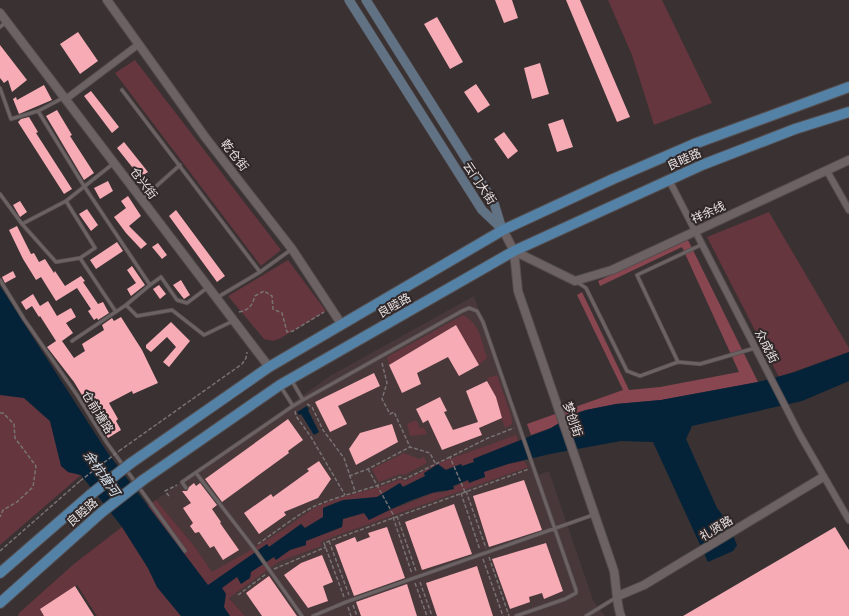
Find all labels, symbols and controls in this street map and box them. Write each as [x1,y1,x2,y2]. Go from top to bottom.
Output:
street label: 乾仓街 [218,136,252,174]
street label: 良睦路 [664,145,704,173]
street label: 云门大街 [460,159,500,207]
street label: 仓兴街 [127,164,161,202]
street label: 祥余线 [688,198,728,226]
street label: 良睦路 [375,290,413,320]
street label: 众成街 [752,327,782,365]
street label: 仓前塘路 [79,388,117,436]
street label: 梦创街 [560,400,586,438]
water label: 余杭塘河 [81,447,125,501]
street label: 良睦路 [63,495,101,529]
street label: 礼贤路 [697,512,735,544]

